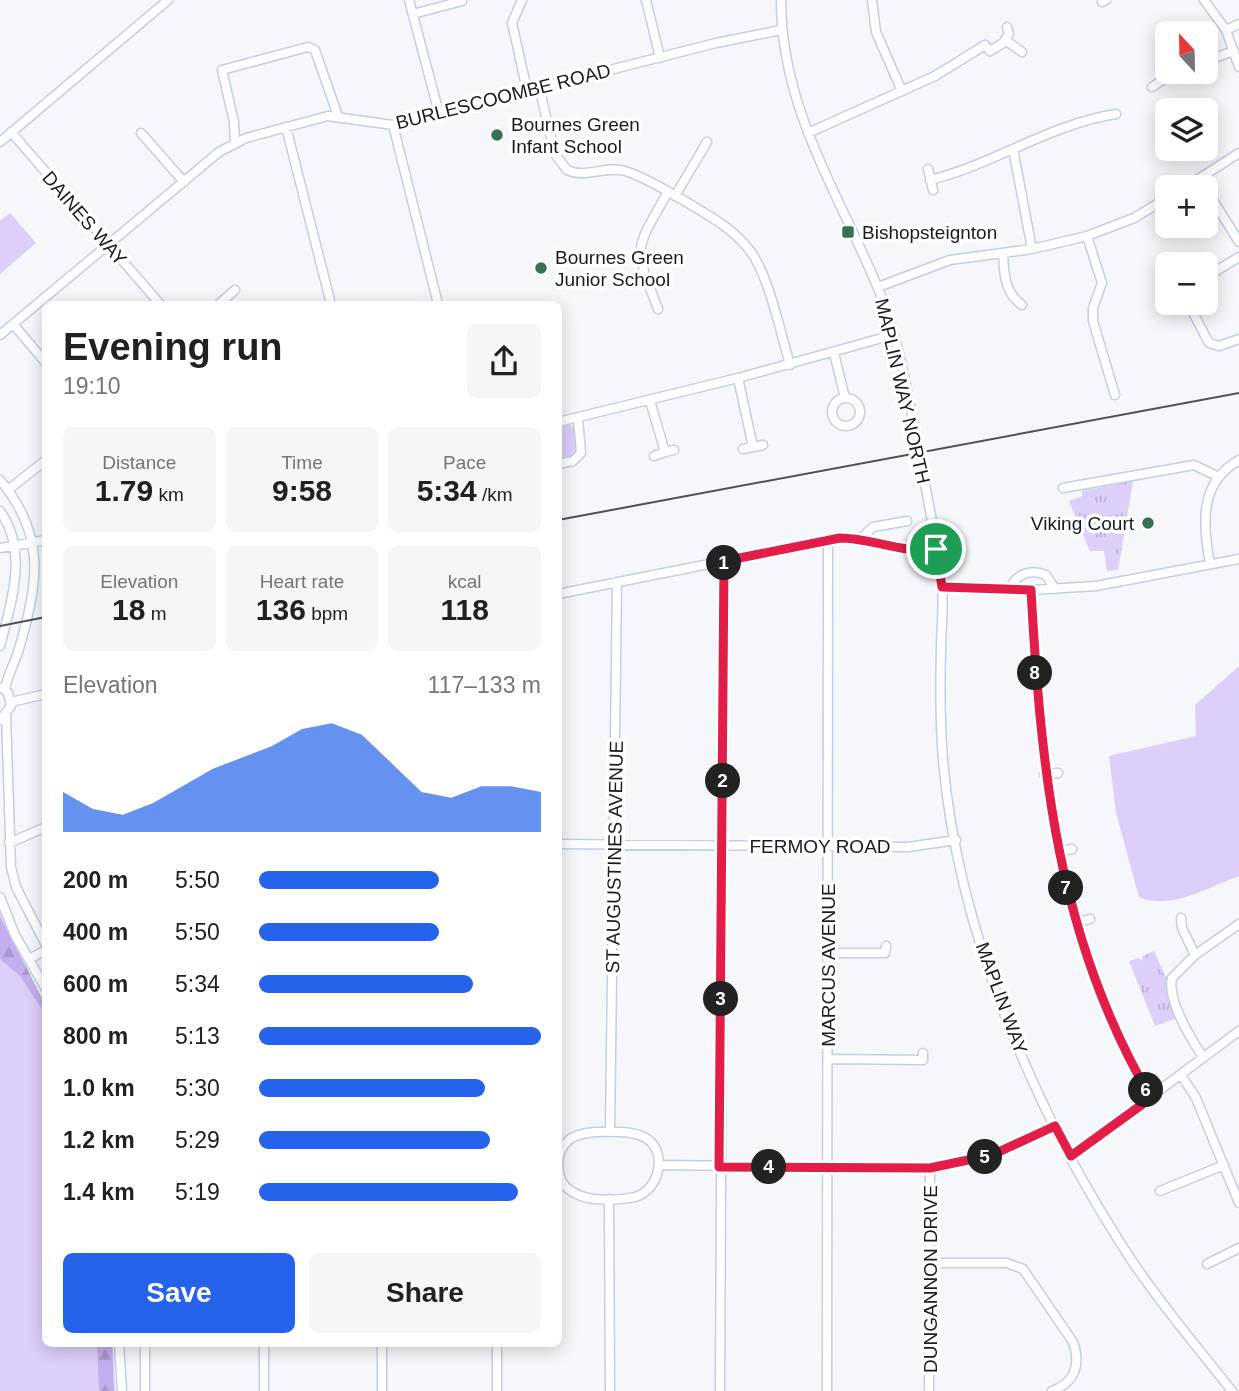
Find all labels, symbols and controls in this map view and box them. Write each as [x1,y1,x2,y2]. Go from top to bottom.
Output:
north arrow [1155,21,1218,84]
map controls [1155,21,1218,315]
street label: BURLESCOOMBE ROAD [394,60,613,133]
button: layers [1155,98,1218,161]
place label: Bournes Green Infant School [511,114,640,157]
marker: Bournes Green Infant School [489,127,505,143]
street label: DAINES WAY [38,167,131,270]
button: + [1155,175,1218,238]
place label: Bishopsteignton [862,222,997,243]
marker: Bishopsteignton [840,224,856,240]
place label: Bournes Green Junior School [555,247,684,290]
button: − [1155,252,1218,315]
marker: Bournes Green Junior School [533,260,549,276]
street label: MAPLIN WAY NORTH [871,297,934,486]
button: share [467,324,541,398]
text: Evening run [63,326,283,368]
text: 19:10 [63,373,121,399]
text: Distance [102,452,176,473]
text: Time [281,452,323,473]
text: Pace [443,452,486,473]
text: 1.79 [95,474,153,507]
text: 9:58 [272,474,332,507]
text: 5:34 [417,474,477,507]
text: km [153,484,184,505]
text: /km [477,484,513,505]
place label: Viking Court [1031,513,1135,534]
marker: Viking Court [1140,515,1156,531]
pin [906,519,966,579]
icon: arrive [917,530,955,568]
pin: 1 [706,546,742,580]
text: 1 [718,552,729,573]
text: Elevation [100,571,178,592]
text: Heart rate [260,571,344,592]
text: kcal [448,571,482,592]
text: 18 [112,593,145,626]
text: 136 [256,593,306,626]
text: 118 [440,593,489,626]
text: m [145,603,167,624]
text: bpm [306,603,348,624]
pin: 8 [1018,656,1052,690]
text: 8 [1029,662,1040,683]
text: Elevation [63,672,158,698]
text: 117–133 m [428,672,541,698]
street label: ST AUGUSTINES AVENUE [602,741,627,973]
pin: 2 [706,764,740,798]
text: 2 [717,770,728,791]
street label: FERMOY ROAD [749,836,891,857]
text: 200 m [63,867,128,893]
text: 5:50 [175,867,220,893]
pin: 7 [1048,870,1084,906]
text: 7 [1060,877,1071,898]
street label: MARCUS AVENUE [818,883,839,1047]
text: 400 m [63,919,128,945]
text: 5:50 [175,919,220,945]
street label: MAPLIN WAY [972,940,1032,1057]
text: 600 m [63,971,128,997]
text: 5:34 [175,971,220,997]
pin: 3 [704,982,738,1016]
text: 3 [715,988,726,1009]
text: 800 m [63,1023,128,1049]
text: 5:13 [175,1023,220,1049]
pin: 6 [1128,1072,1164,1108]
text: 1.0 km [63,1075,135,1101]
text: 5:30 [175,1075,220,1101]
text: 6 [1140,1079,1151,1100]
text: 1.2 km [63,1127,135,1153]
text: 5:29 [175,1127,220,1153]
pin: 5 [968,1140,1002,1174]
text: 5 [979,1146,990,1167]
pin: 4 [752,1150,786,1184]
text: 4 [763,1156,774,1177]
text: 1.4 km [63,1179,135,1205]
text: 5:19 [175,1179,220,1205]
street label: DUNGANNON DRIVE [920,1185,941,1373]
button: Save [63,1253,295,1333]
button: Share [309,1253,541,1333]

